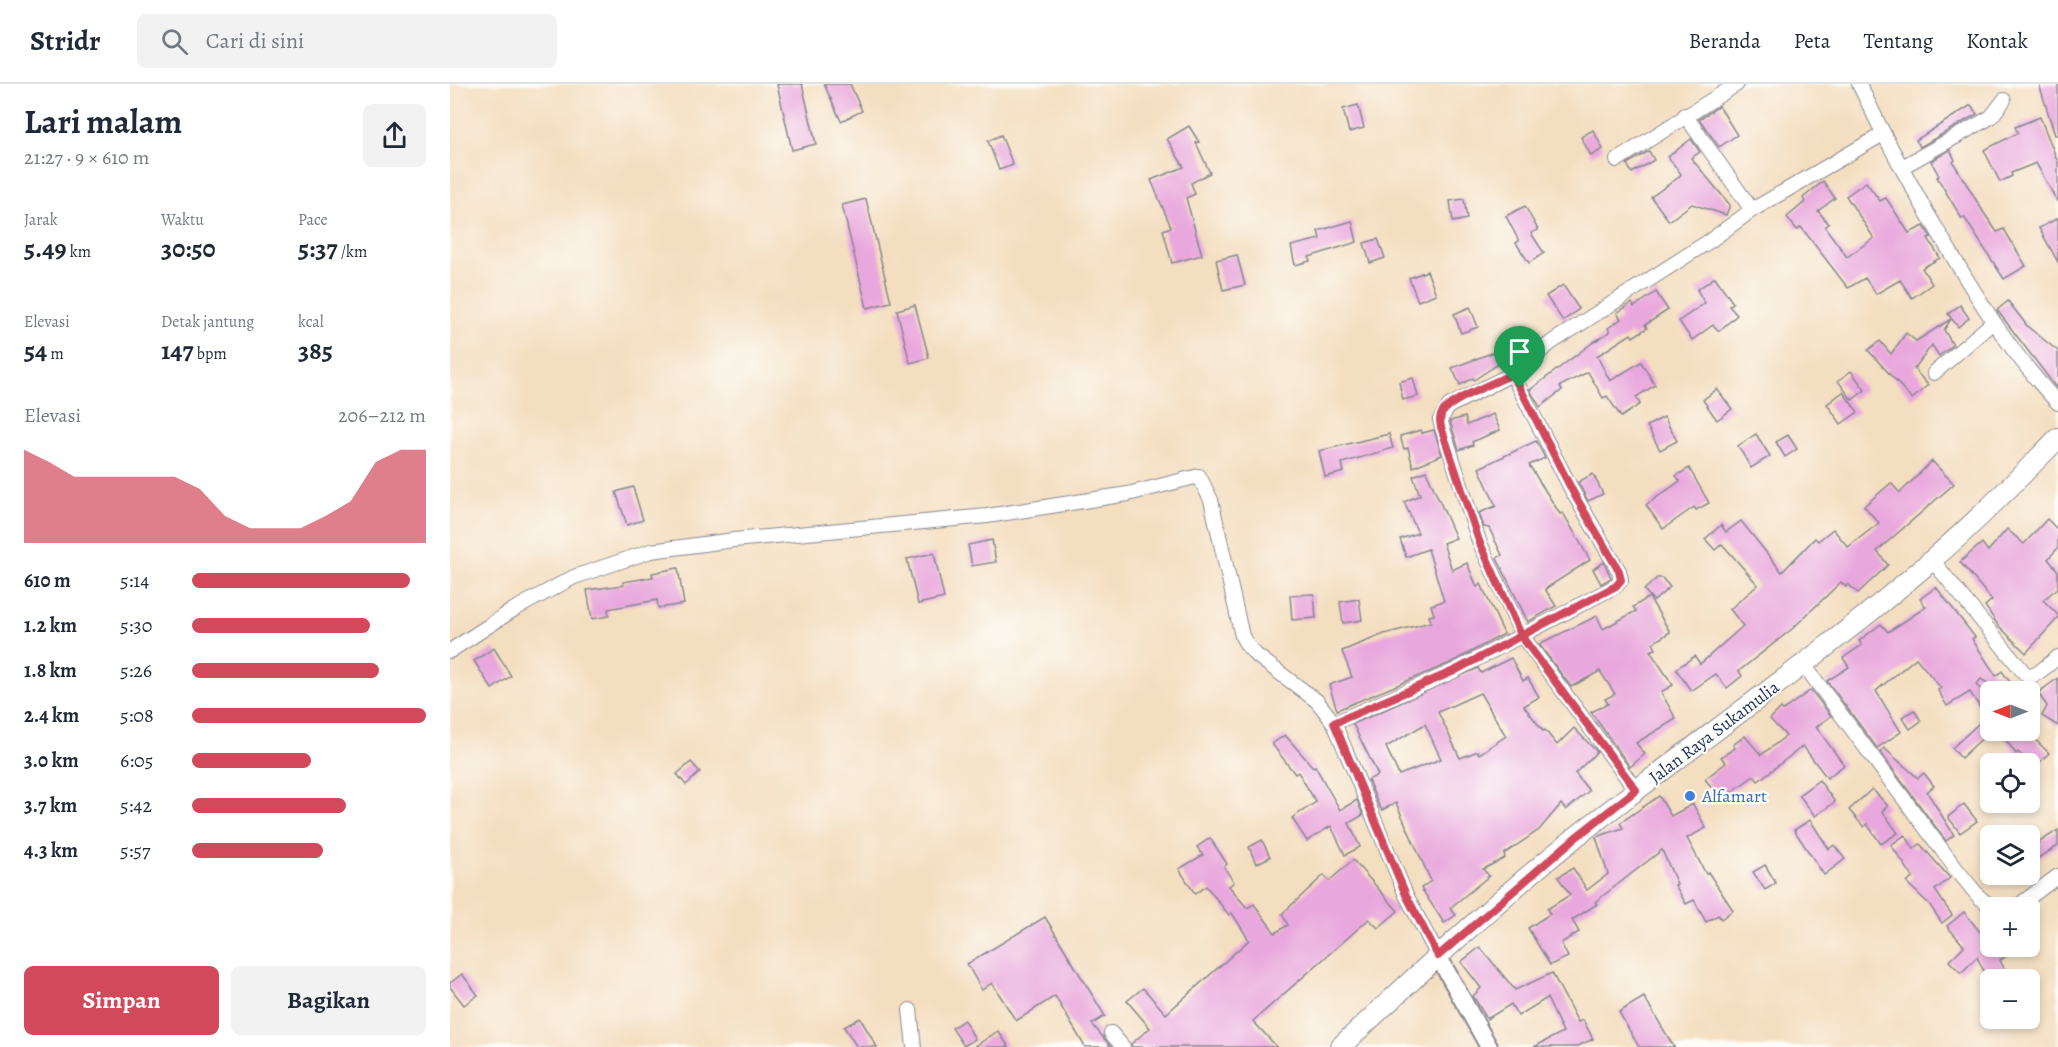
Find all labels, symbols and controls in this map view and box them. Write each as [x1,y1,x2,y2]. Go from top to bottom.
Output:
search box [137,14,557,68]
text: Stridr [30,22,101,60]
icon: search [158,25,191,58]
text: Cari di sini [206,26,304,56]
text: Beranda [1689,27,1761,55]
text: Peta [1794,27,1830,55]
text: Tentang [1863,27,1933,55]
text: Kontak [1966,27,2028,55]
text: Lari malam [24,99,182,144]
button: share [363,104,426,167]
text: 21:27 · 9 × 610 m [24,144,149,171]
text: Jarak [24,209,58,231]
text: Waktu [161,209,204,231]
text: Pace [298,209,328,231]
text: 5.49 [24,231,67,266]
text: 30:50 [161,231,216,266]
text: 5:37 [298,231,338,266]
text: km [67,241,91,263]
text: /km [338,241,367,263]
text: Elevasi [24,311,70,333]
text: Detak jantung [161,311,254,333]
text: kcal [298,311,324,333]
pin [1494,326,1545,388]
text: 54 [24,333,47,368]
text: 147 [161,333,194,368]
text: 385 [298,333,333,368]
icon: arrive [1503,335,1536,368]
text: m [47,343,64,365]
text: bpm [194,343,227,365]
text: Elevasi [24,402,81,429]
text: 206–212 m [338,402,426,429]
text: 610 m [24,567,71,594]
text: 5:14 [120,567,149,594]
text: 1.2 km [24,612,77,639]
text: 5:30 [120,612,152,639]
text: 1.8 km [24,657,77,684]
text: 5:26 [120,657,152,684]
street label: Jalan Raya Sukamulia [1644,675,1784,789]
north arrow [1980,681,2040,741]
map controls [1980,681,2040,1029]
text: 2.4 km [24,702,79,729]
text: 5:08 [120,702,154,729]
text: 3.0 km [24,747,79,774]
text: 6:05 [120,747,153,774]
button: locate [1980,753,2040,813]
place label: Alfamart [1701,784,1767,808]
marker: Alfamart [1683,789,1697,803]
text: 3.7 km [24,792,77,819]
text: 5:42 [120,792,152,819]
button: layers [1980,825,2040,885]
text: 4.3 km [24,837,78,864]
text: 5:57 [120,837,150,864]
button: + [1980,897,2040,957]
button: Simpan [24,966,219,1035]
button: Bagikan [231,966,426,1035]
button: − [1980,969,2040,1029]

